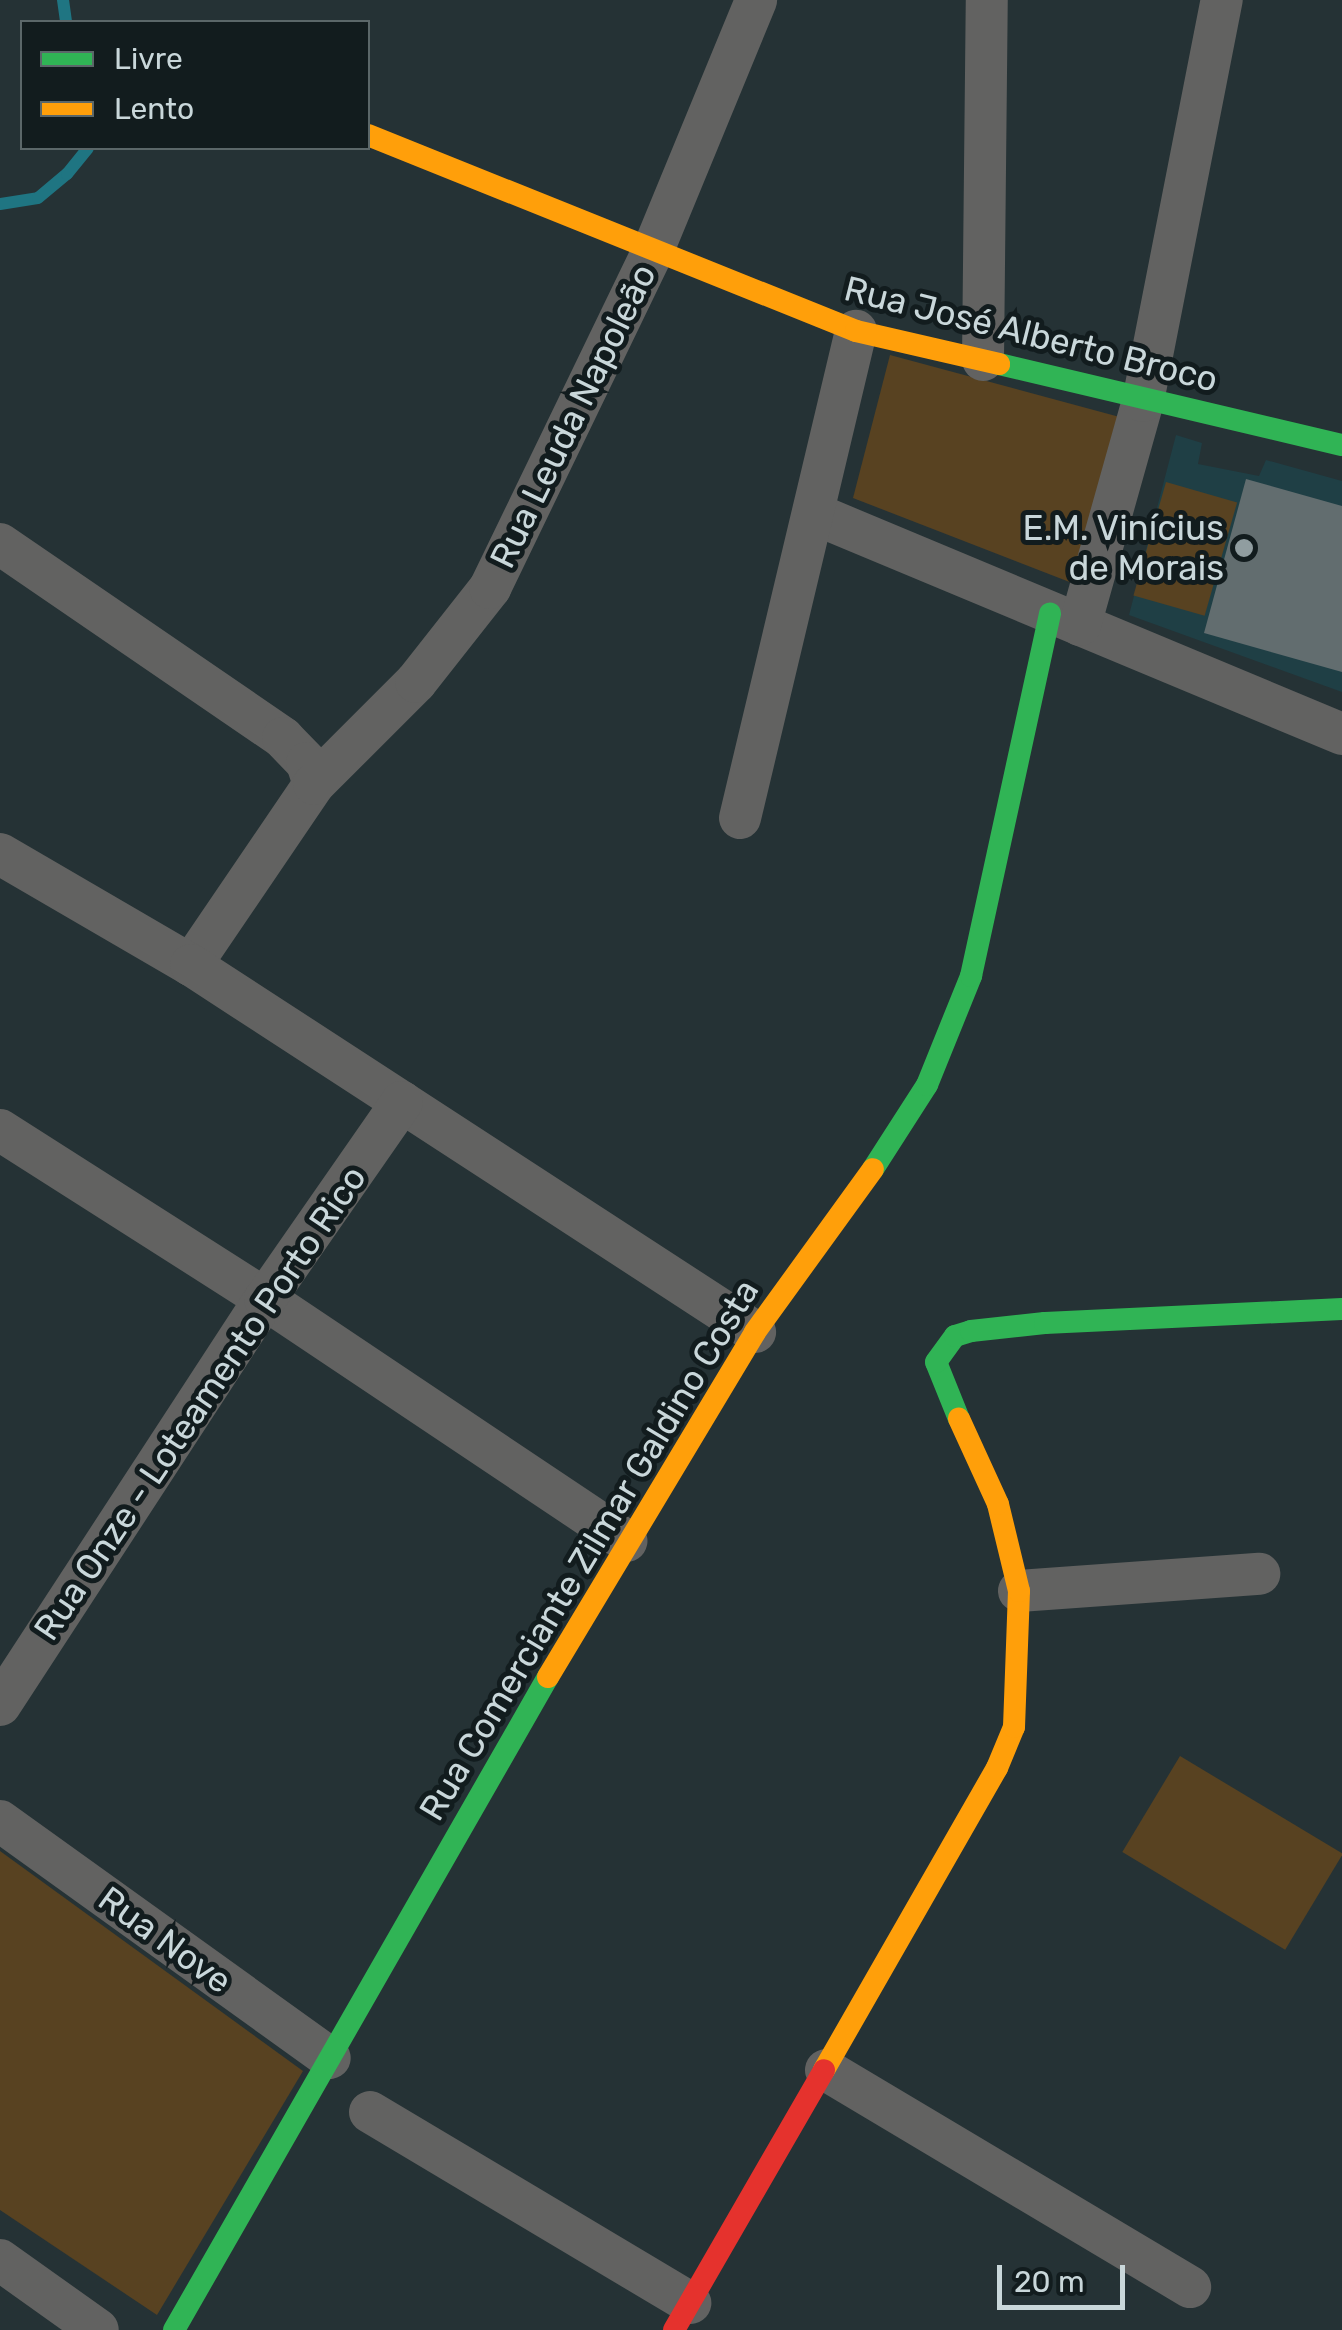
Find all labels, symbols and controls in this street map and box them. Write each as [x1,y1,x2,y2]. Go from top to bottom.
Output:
legend [20,20,370,150]
text: Livre [114,41,183,77]
text: Lento [114,91,194,127]
street label: Rua Leuda Napoleão [481,257,665,575]
street label: Rua José Alberto Broco [840,267,1222,401]
place label: E.M. Vinícius de Morais [1022,507,1224,589]
marker: E.M. Vinícius de Morais [1233,537,1255,559]
street label: Rua Onze - Loteamento Porto Rico [25,1158,375,1648]
street label: Rua Comerciante Zilmar Galdino Costa [410,1272,768,1828]
street label: Rua Nove [90,1878,240,2002]
scale bar [1002,2245,1130,2307]
text: 20 m [1014,2264,1085,2300]

